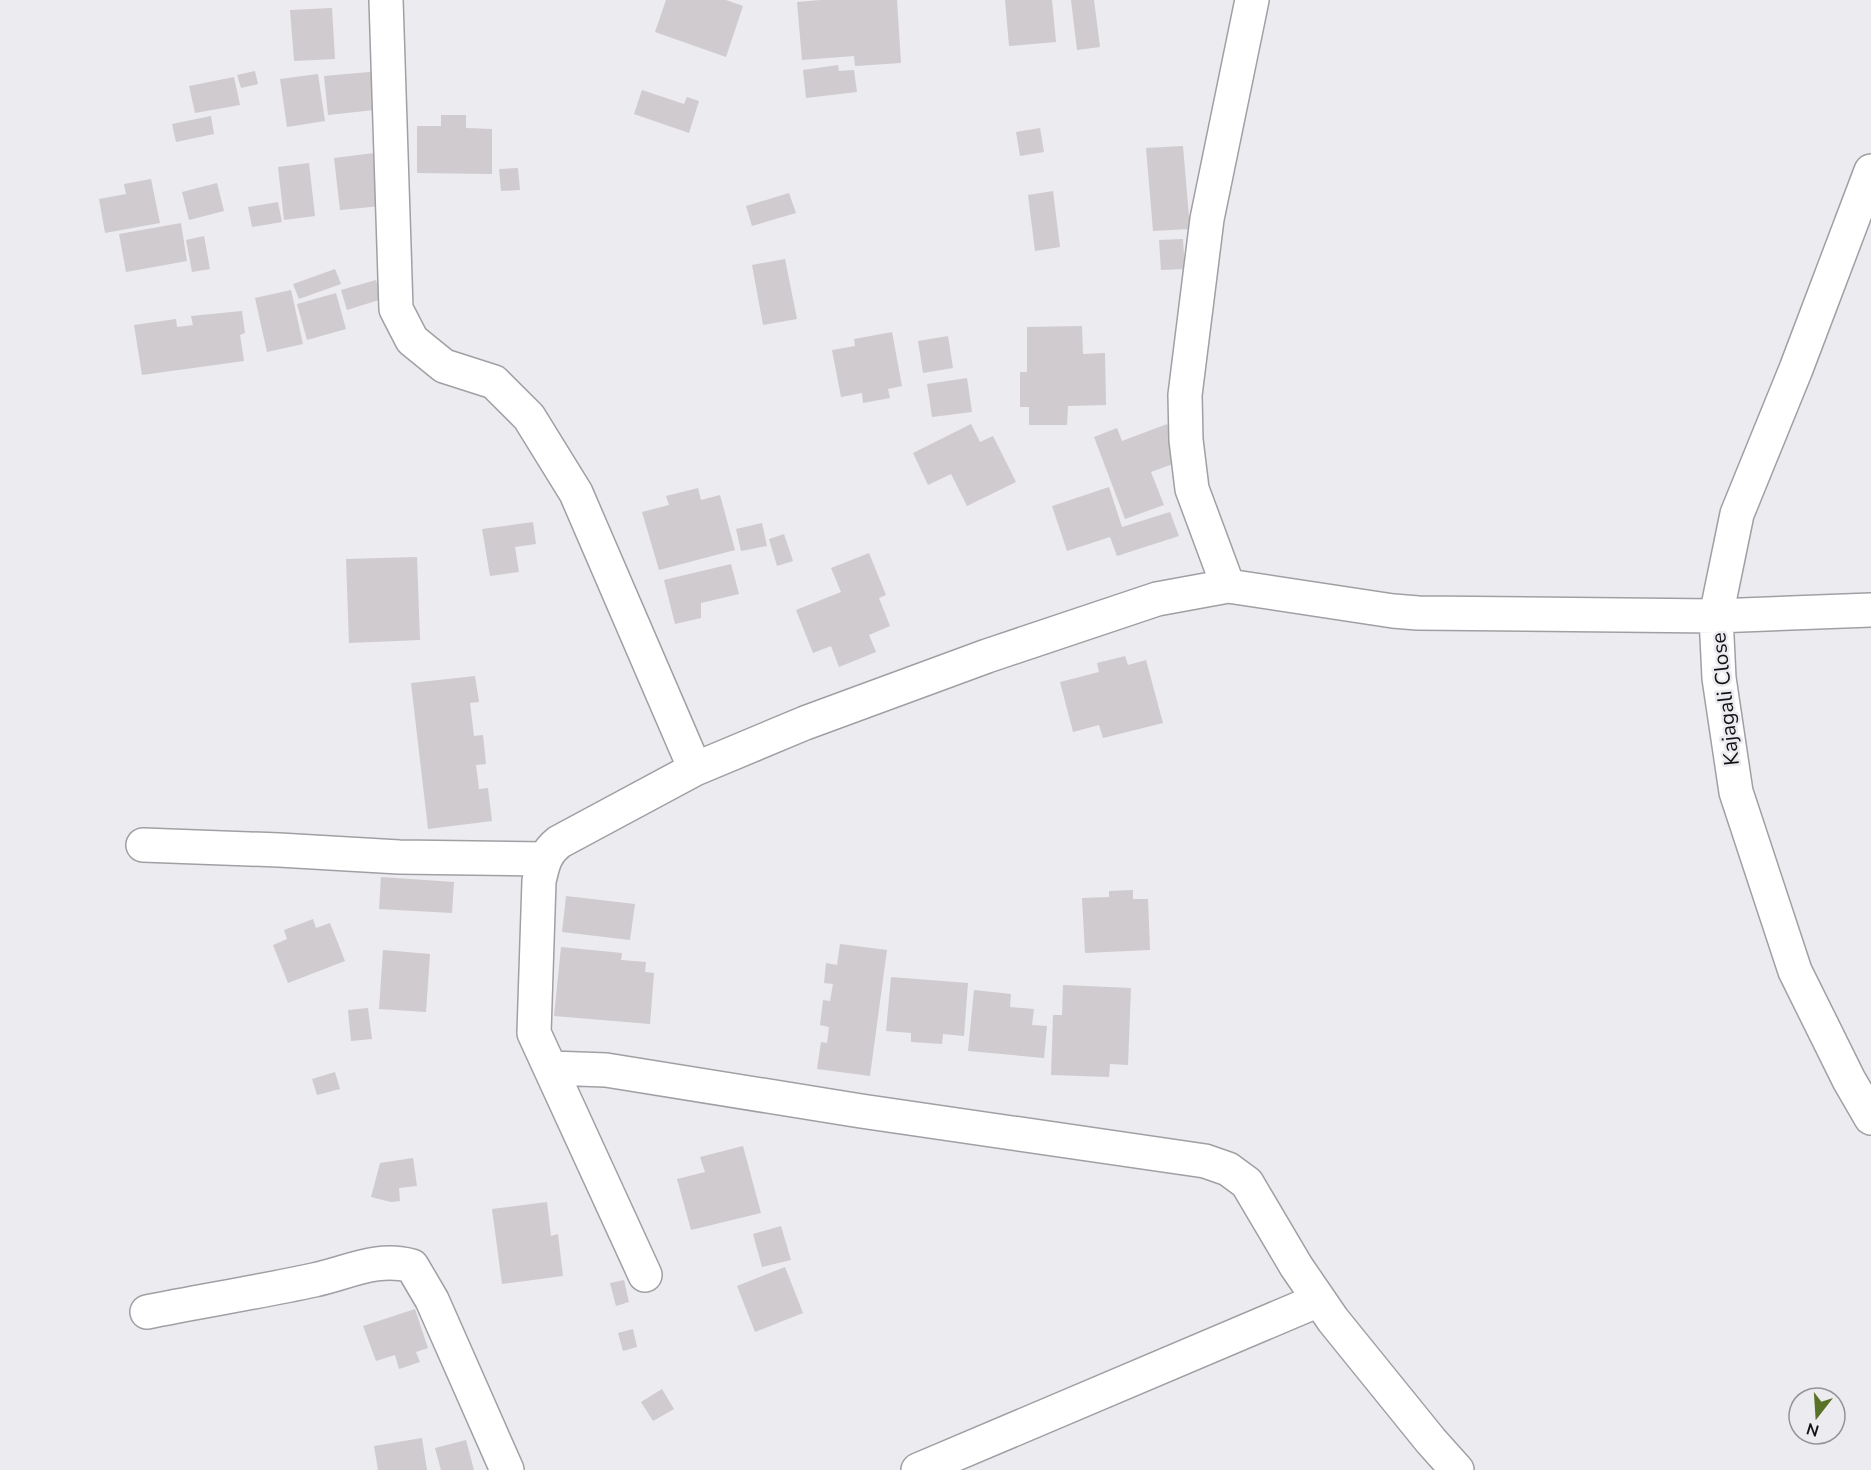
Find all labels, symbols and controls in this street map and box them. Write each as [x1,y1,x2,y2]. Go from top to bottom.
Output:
street label: Kajagali Close [1704,631,1746,767]
north arrow [1787,1386,1847,1446]
text: N [1804,1417,1822,1442]

